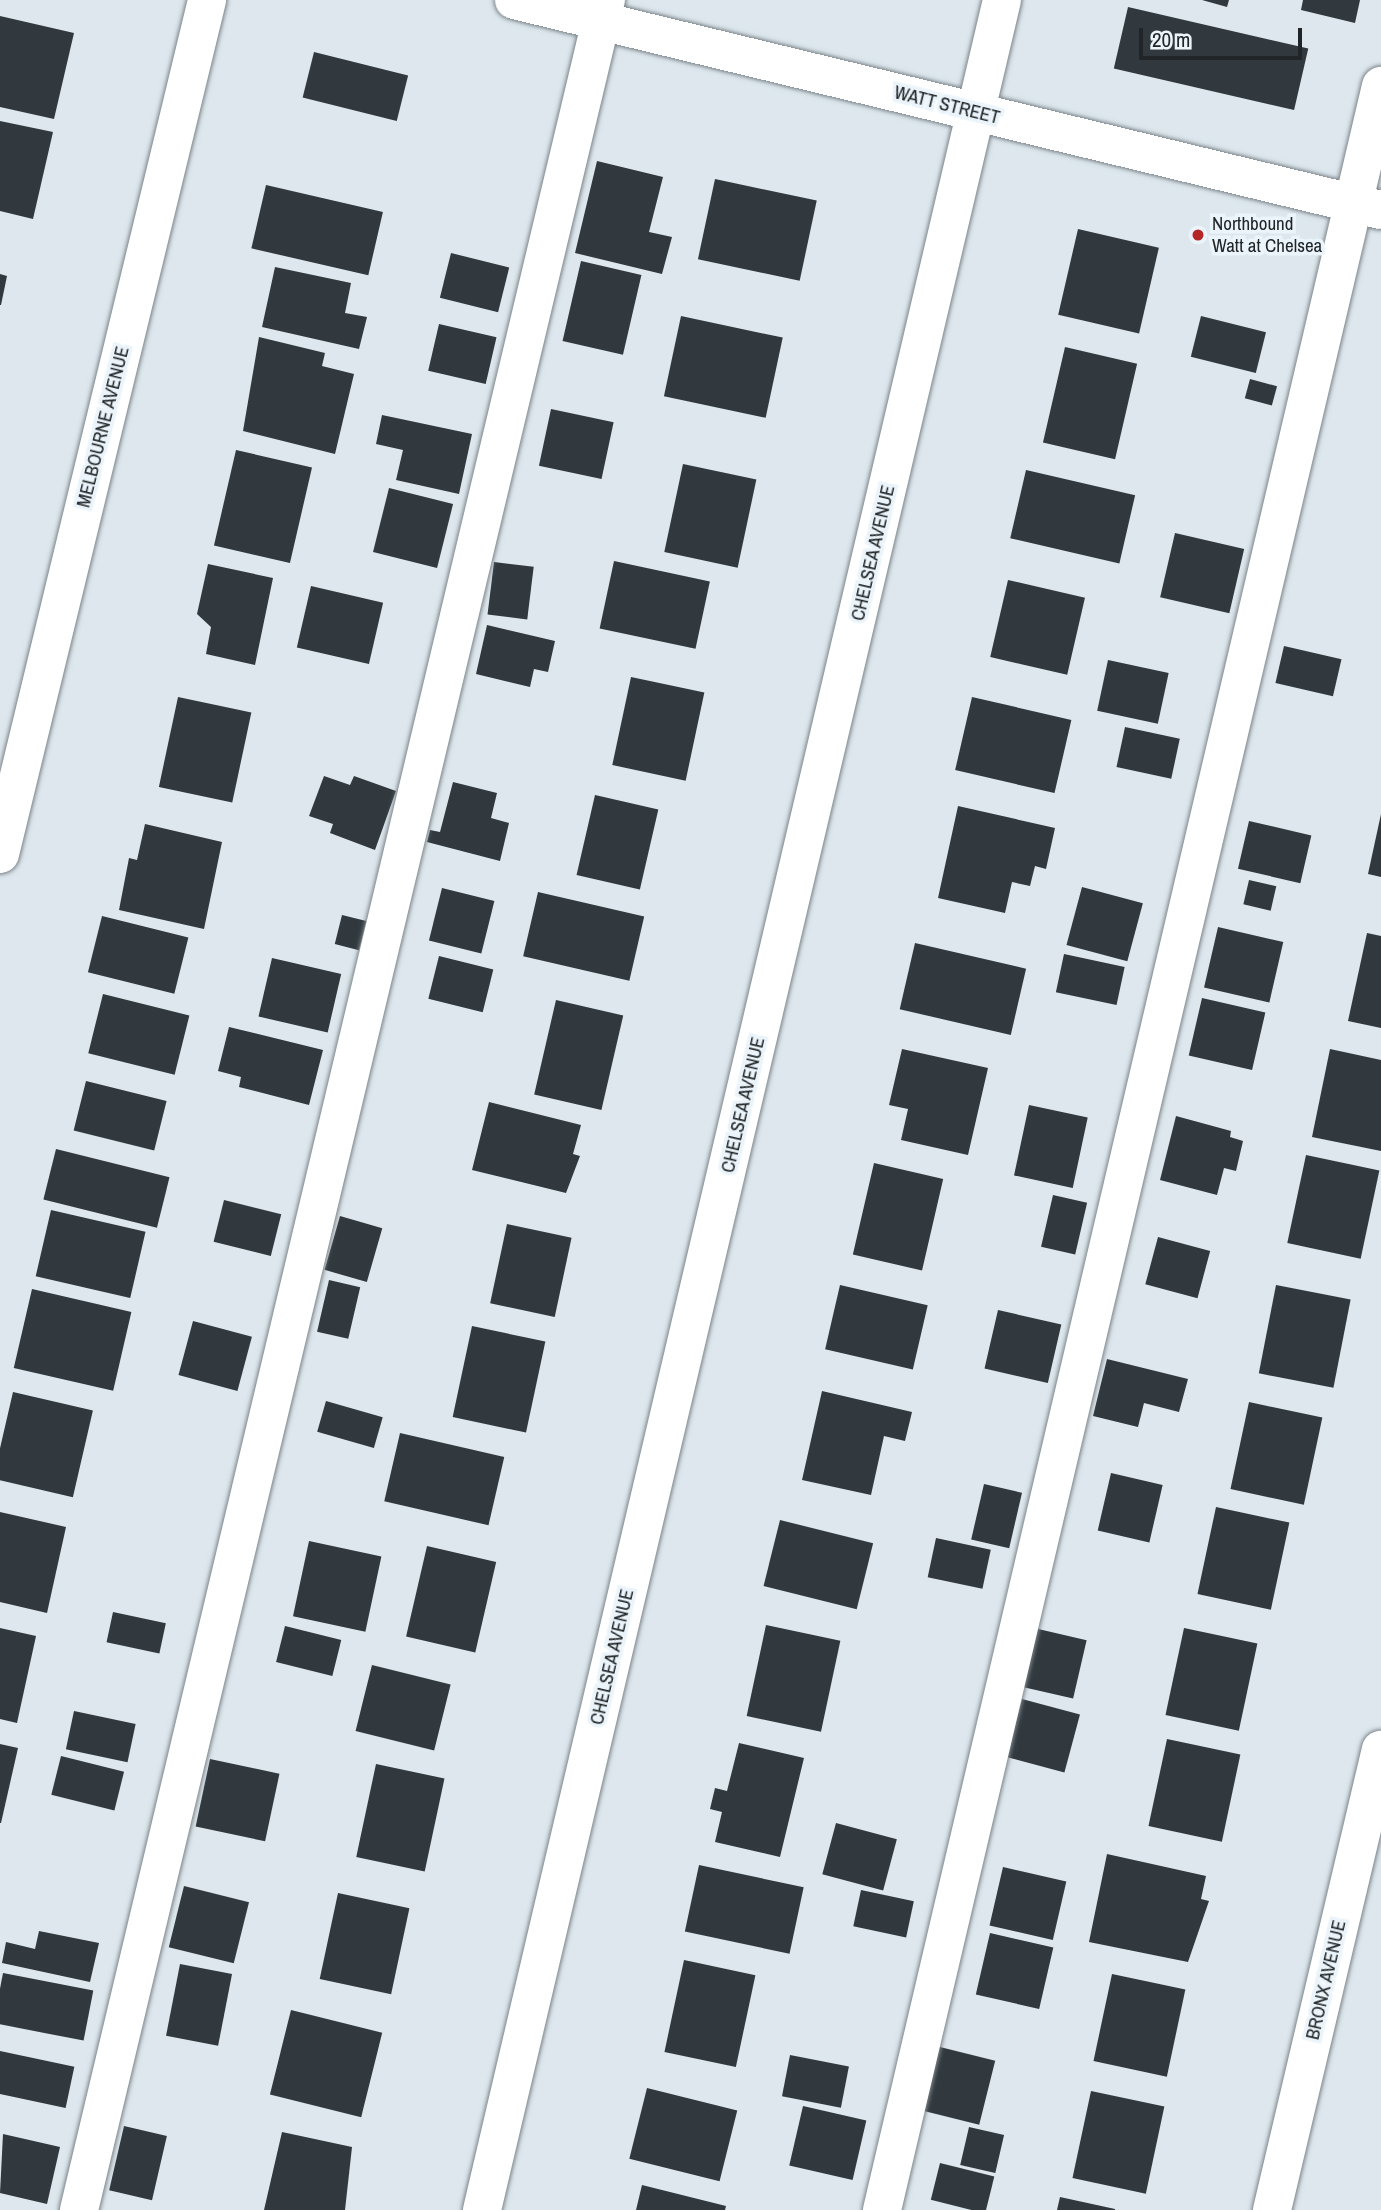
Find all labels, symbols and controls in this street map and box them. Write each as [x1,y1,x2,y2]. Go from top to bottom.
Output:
scale bar [1143,14,1306,58]
text: 20 m [1152,25,1190,54]
street label: WATT STREET [892,81,1002,129]
place label: Northbound Watt at Chelsea [1212,213,1322,257]
marker: Northbound Watt at Chelsea [1190,227,1206,243]
street label: MELBOURNE AVENUE [72,344,134,510]
street label: CHELSEA AVENUE [846,482,900,624]
street label: CHELSEA AVENUE [716,1034,770,1176]
street label: CHELSEA AVENUE [585,1586,639,1728]
street label: BRONX AVENUE [1301,1918,1351,2042]

